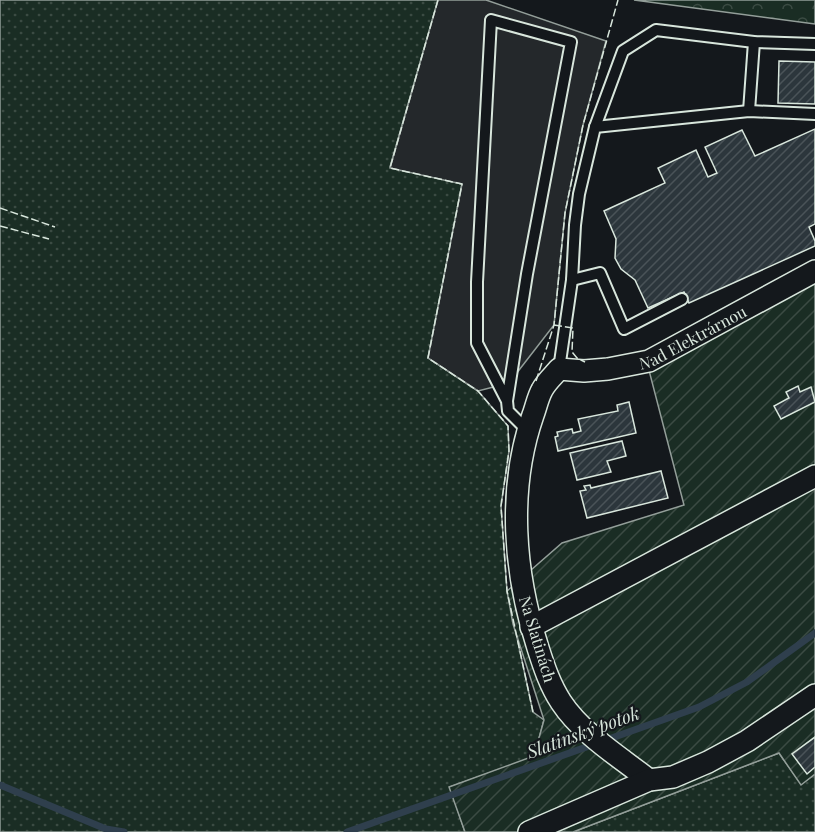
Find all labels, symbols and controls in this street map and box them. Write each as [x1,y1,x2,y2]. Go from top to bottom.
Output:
street label: Nad Elektrárnou [637,300,750,373]
street label: Na Slatinách [515,593,561,685]
water label: Slatinský potok [522,700,643,764]

